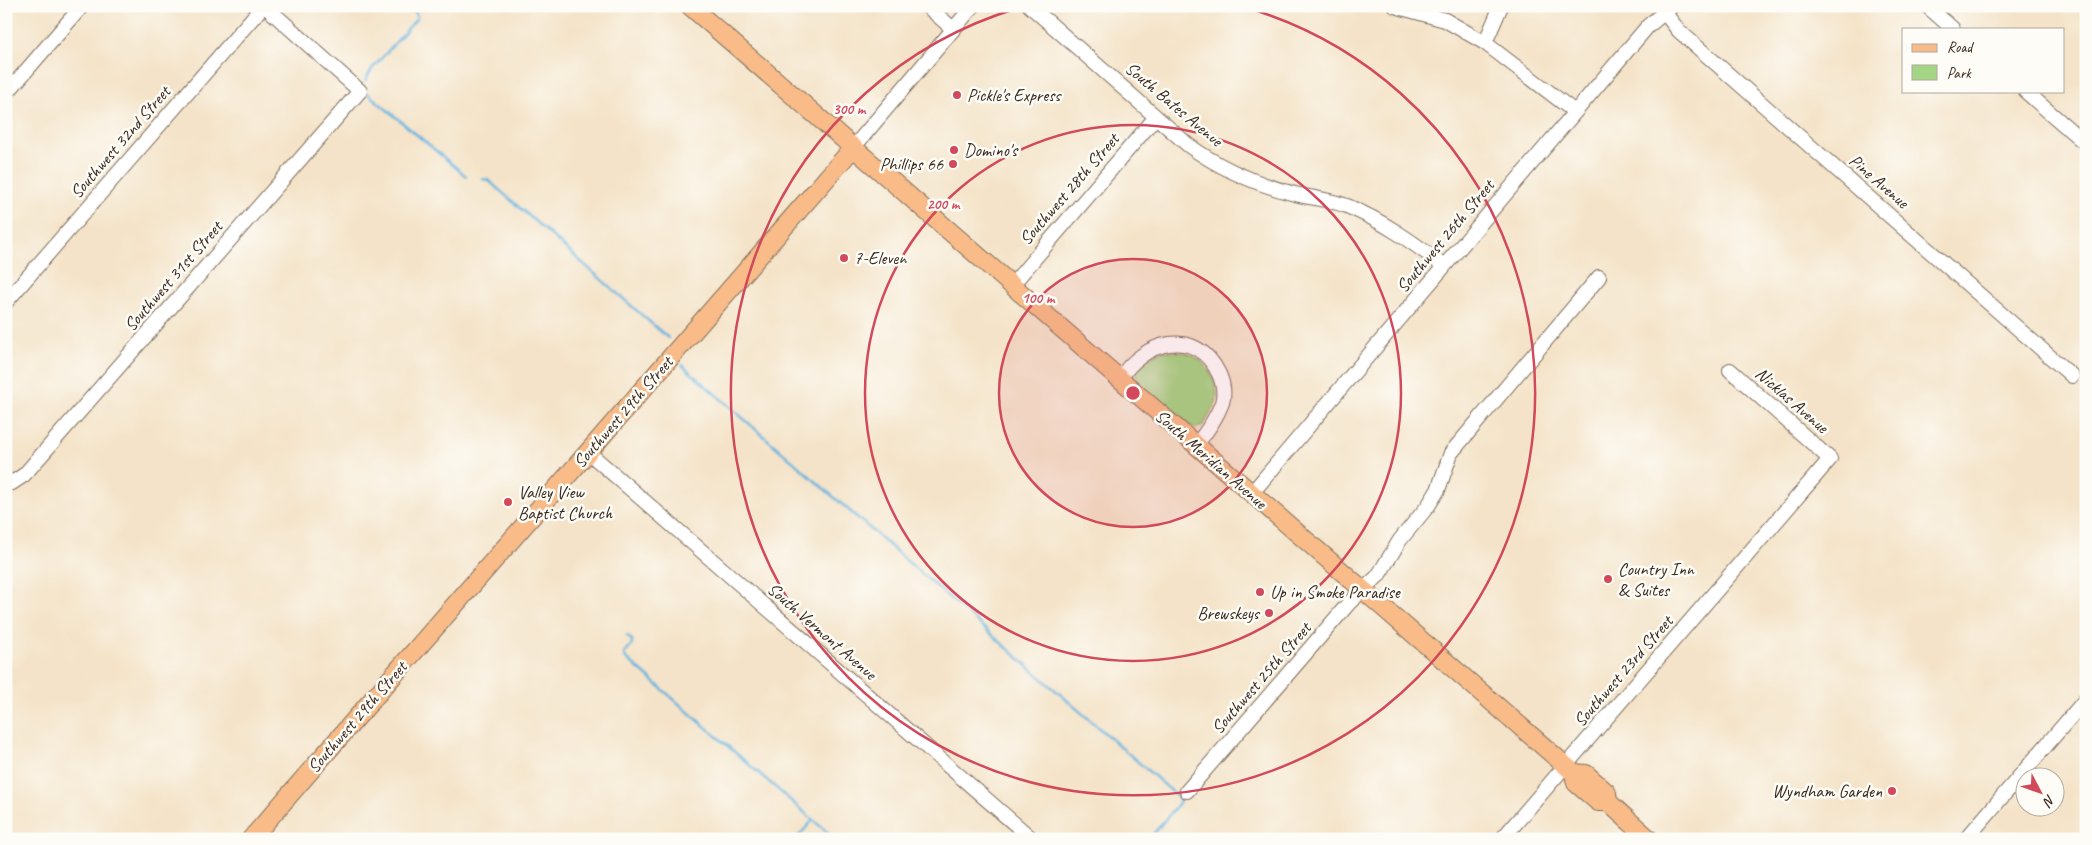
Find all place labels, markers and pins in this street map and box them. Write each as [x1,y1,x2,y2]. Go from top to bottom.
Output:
place label: Pickle's Express [967,84,1062,106]
marker: Pickle's Express [951,89,963,101]
place label: Domino's [964,139,1019,161]
marker: Domino's [948,144,960,156]
place label: Phillips 66 [880,153,944,175]
marker: Phillips 66 [947,158,959,170]
place label: 7-Eleven [854,247,907,269]
marker: 7-Eleven [838,252,850,264]
centre of rings [1124,384,1142,402]
place label: Valley View Baptist Church [518,481,613,524]
marker: Valley View Baptist Church [502,496,514,508]
place label: Country Inn & Suites [1618,558,1695,601]
marker: Country Inn & Suites [1602,573,1614,585]
place label: Up in Smoke Paradise [1270,581,1401,603]
marker: Up in Smoke Paradise [1254,586,1266,598]
place label: Brewskeys [1197,602,1261,624]
marker: Brewskeys [1263,607,1275,619]
place label: Wyndham Garden [1772,780,1883,802]
marker: Wyndham Garden [1886,785,1898,797]

